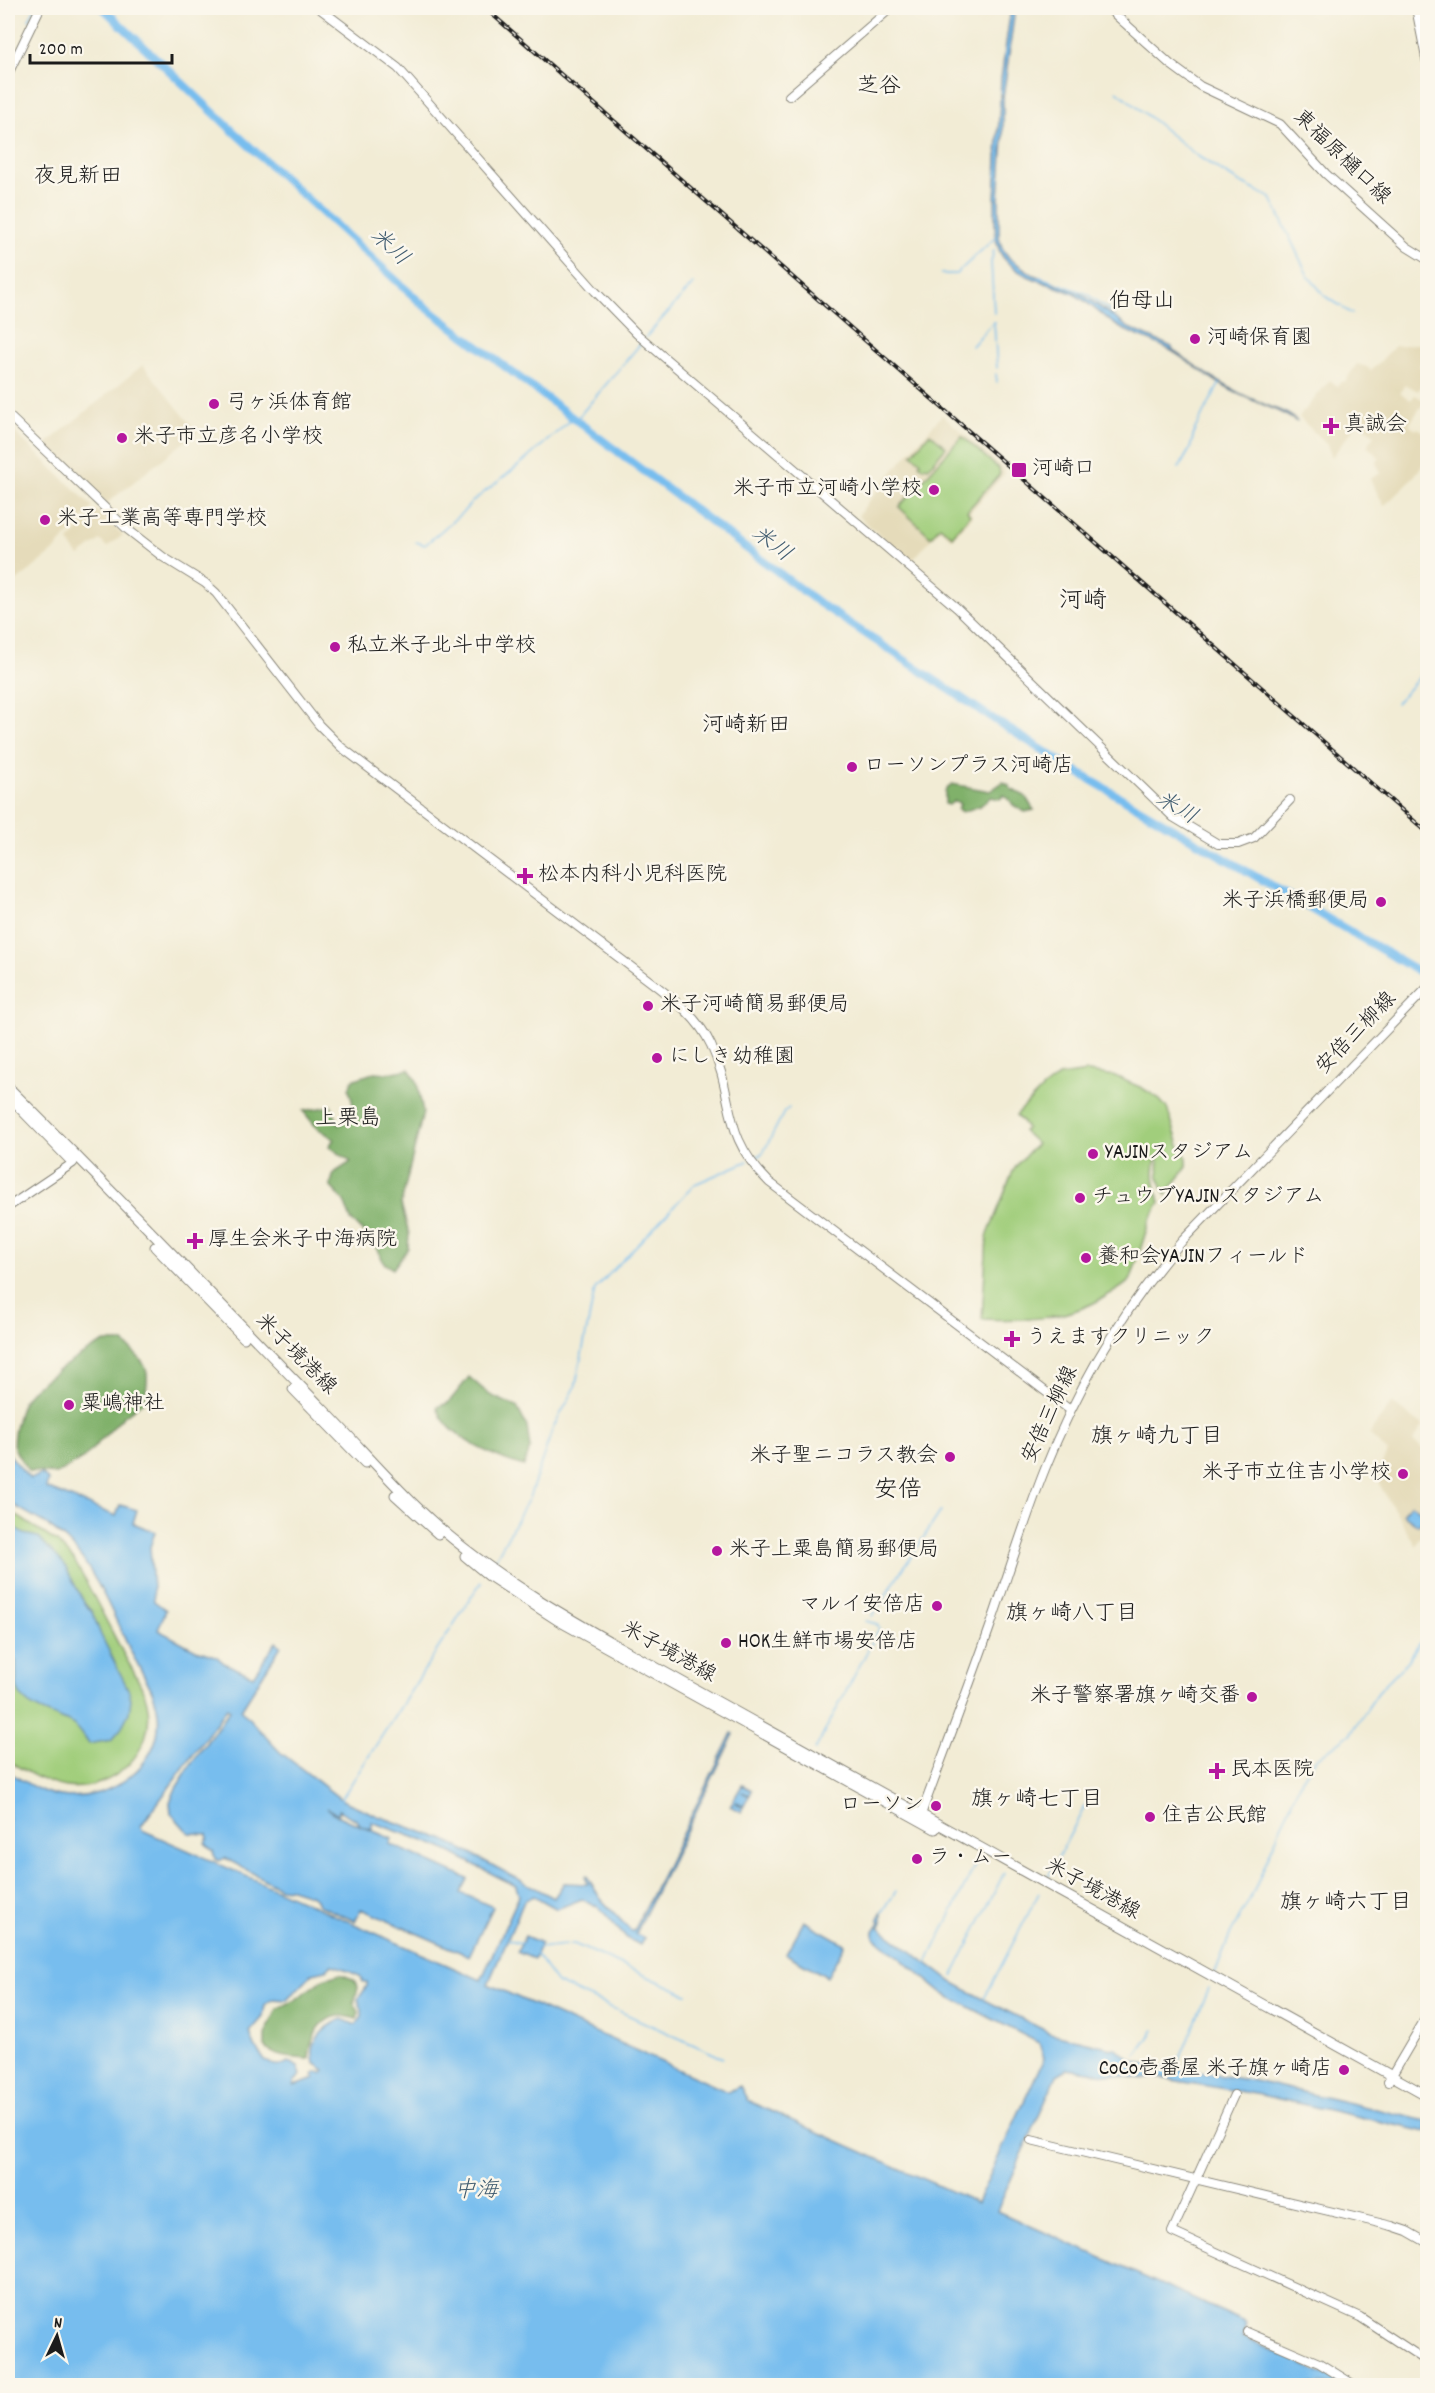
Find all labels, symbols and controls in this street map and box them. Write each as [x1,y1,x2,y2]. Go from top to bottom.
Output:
scale bar [30,27,172,65]
text: 200 m [39,38,83,63]
district label: 芝谷 [857,72,901,103]
street label: 東福原樋口線 [1285,103,1397,213]
district label: 夜見新田 [34,162,122,193]
water label: 米川 [362,222,416,274]
district label: 伯母山 [1109,287,1175,318]
place label: 河崎保育園 [1207,324,1312,354]
marker: 河崎保育園 [1188,332,1202,346]
place label: 弓ヶ浜体育館 [226,389,352,419]
marker: 弓ヶ浜体育館 [207,397,221,411]
place label: 真誠会 [1344,411,1407,441]
marker: 真誠会 [1322,417,1340,435]
place label: 米子市立彦名小学校 [134,423,323,453]
marker: 米子市立彦名小学校 [115,431,129,445]
place label: 河崎口 [1032,455,1095,485]
marker: 河崎口 [1010,461,1028,479]
place label: 米子市立河崎小学校 [733,475,922,505]
marker: 米子市立河崎小学校 [927,483,941,497]
place label: 米子工業高等専門学校 [57,505,267,535]
marker: 米子工業高等専門学校 [38,513,52,527]
water label: 米川 [744,519,798,571]
district label: 河崎 [1059,585,1107,619]
place label: 私立米子北斗中学校 [347,632,536,662]
marker: 私立米子北斗中学校 [328,640,342,654]
district label: 河崎新田 [702,711,790,742]
place label: ローソンプラス河崎店 [864,752,1073,782]
marker: ローソンプラス河崎店 [845,760,859,774]
water label: 米川 [1149,785,1203,833]
place label: 松本内科小児科医院 [538,861,727,891]
marker: 松本内科小児科医院 [516,867,534,885]
place label: 米子浜橋郵便局 [1222,887,1369,917]
marker: 米子浜橋郵便局 [1374,895,1388,909]
street label: 安倍三柳線 [1310,986,1404,1082]
place label: 米子河崎簡易郵便局 [660,991,849,1021]
marker: 米子河崎簡易郵便局 [641,999,655,1013]
place label: にしき幼稚園 [669,1043,795,1073]
marker: にしき幼稚園 [650,1051,664,1065]
district label: 上栗島 [315,1104,381,1135]
place label: YAJINスタジアム [1105,1139,1253,1169]
marker: YAJINスタジアム [1086,1147,1100,1161]
place label: チュウブYAJINスタジアム [1092,1183,1324,1213]
marker: チュウブYAJINスタジアム [1073,1191,1087,1205]
place label: 厚生会米子中海病院 [208,1226,397,1256]
marker: 厚生会米子中海病院 [186,1232,204,1250]
place label: 養和会YAJINフィールド [1098,1243,1308,1273]
marker: 養和会YAJINフィールド [1079,1251,1093,1265]
street label: 米子境港線 [247,1307,343,1403]
place label: うえますクリニック [1026,1324,1215,1354]
marker: うえますクリニック [1003,1330,1021,1348]
street label: 安倍三柳線 [1015,1361,1087,1469]
place label: 粟嶋神社 [81,1390,165,1420]
marker: 粟嶋神社 [62,1398,76,1412]
district label: 旗ヶ崎九丁目 [1091,1422,1223,1453]
place label: 米子聖ニコラス教会 [750,1442,938,1472]
marker: 米子聖ニコラス教会 [943,1450,957,1464]
place label: 米子市立住吉小学校 [1202,1459,1391,1489]
marker: 米子市立住吉小学校 [1396,1467,1410,1481]
district label: 安倍 [874,1474,922,1508]
place label: 米子上粟島簡易郵便局 [729,1536,939,1566]
marker: 米子上粟島簡易郵便局 [710,1544,724,1558]
place label: マルイ安倍店 [799,1591,925,1621]
marker: マルイ安倍店 [930,1599,944,1613]
district label: 旗ヶ崎八丁目 [1006,1599,1138,1630]
street label: 米子境港線 [615,1614,721,1692]
place label: HOK生鮮市場安倍店 [738,1628,918,1658]
marker: HOK生鮮市場安倍店 [719,1636,733,1650]
place label: 米子警察署旗ヶ崎交番 [1030,1682,1240,1712]
marker: 米子警察署旗ヶ崎交番 [1245,1690,1259,1704]
place label: 民本医院 [1230,1756,1314,1786]
marker: 民本医院 [1208,1762,1226,1780]
district label: 旗ヶ崎七丁目 [971,1785,1103,1816]
place label: ローソン [840,1791,924,1821]
marker: ローソン [929,1799,943,1813]
place label: 住吉公民館 [1162,1802,1267,1832]
marker: 住吉公民館 [1143,1810,1157,1824]
place label: ラ・ムー [929,1844,1012,1874]
street label: 米子境港線 [1039,1851,1145,1929]
marker: ラ・ムー [910,1852,924,1866]
district label: 旗ヶ崎六丁目 [1280,1888,1412,1919]
place label: CoCo壱番屋 米子旗ヶ崎店 [1099,2055,1332,2085]
marker: CoCo壱番屋 米子旗ヶ崎店 [1337,2063,1351,2077]
water label: 中海 [454,2176,500,2207]
north arrow [27,2306,87,2366]
text: N [53,2312,63,2335]

